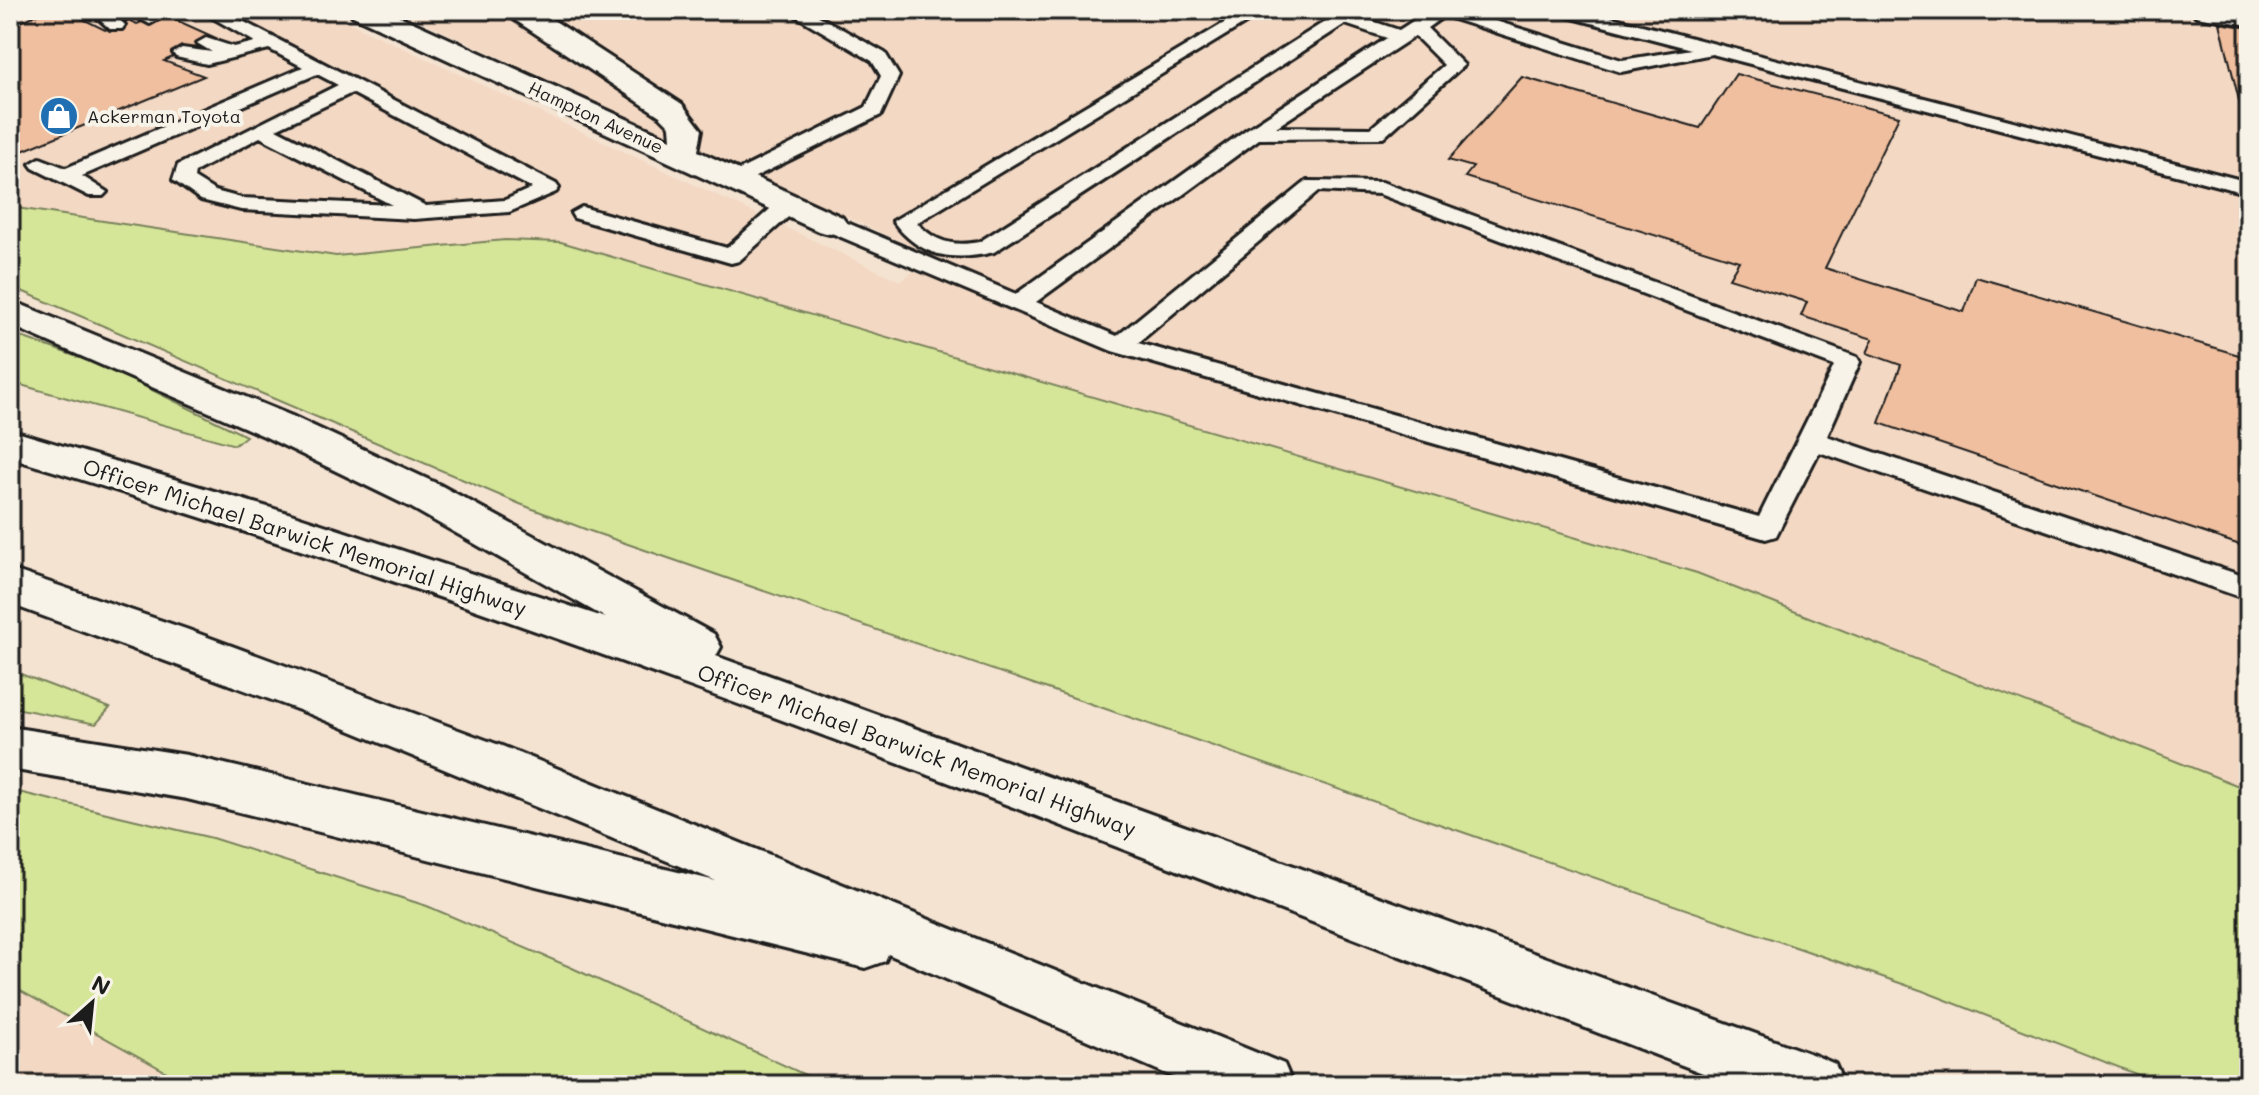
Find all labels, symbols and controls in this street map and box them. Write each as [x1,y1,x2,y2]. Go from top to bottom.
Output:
street label: Hampton Avenue [525,75,667,159]
shop icon: Ackerman Toyota [38,95,80,137]
place label: Ackerman Toyota [87,104,241,128]
street label: Officer Michael Barwick Memorial Highway [79,451,531,623]
street label: Officer Michael Barwick Memorial Highway [694,657,1140,843]
north arrow [52,963,132,1043]
text: N [87,968,115,1001]

